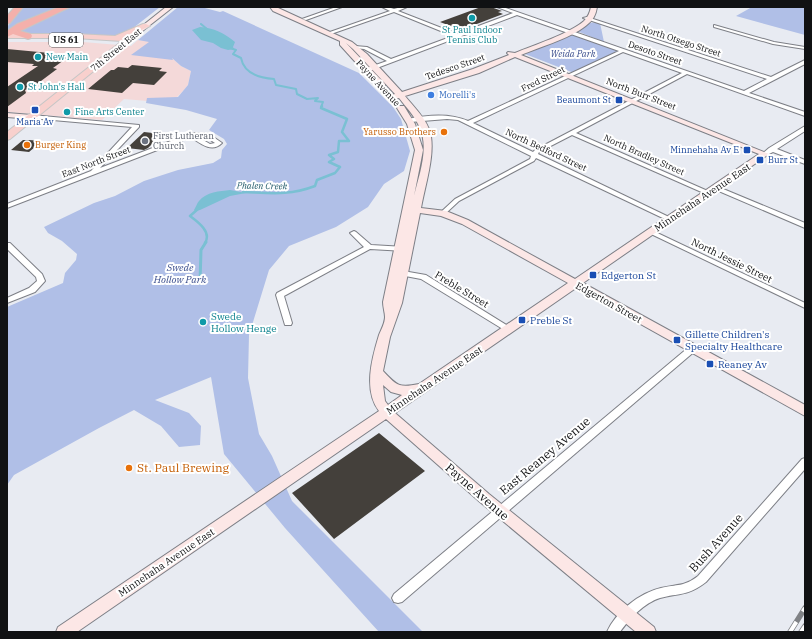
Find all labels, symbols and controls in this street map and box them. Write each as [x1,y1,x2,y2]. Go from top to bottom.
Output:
marker: St Paul Indoor Tennis Club [467,13,477,23]
street label: North Otsego Street [640,22,722,59]
place label: St Paul Indoor Tennis Club [442,24,502,45]
street label: 7th Street East [88,26,143,73]
road number: US 61 [49,33,83,47]
street label: Desoto Street [627,38,684,67]
park label: Weida Park [551,48,596,59]
place label: New Main [46,51,88,62]
street label: Tedesco Street [424,51,486,82]
marker: New Main [33,52,43,62]
street label: Payne Avenue [354,57,403,108]
street label: Fred Street [519,63,566,94]
street label: North Burr Street [605,75,678,112]
place label: St John's Hall [28,81,85,92]
marker: St John's Hall [15,82,25,92]
place label: Morelli's [439,89,476,100]
marker: Morelli's [426,90,436,100]
place label: Beaumont St [556,94,611,105]
marker: Beaumont St [614,95,624,105]
marker: Maria Av [30,105,40,115]
place label: Fine Arts Center [75,106,144,117]
marker: Fine Arts Center [62,107,72,117]
place label: Maria Av [16,116,54,127]
place label: Yarusso Brothers [363,126,436,137]
street label: North Bedford Street [504,126,589,173]
marker: Yarusso Brothers [439,127,449,137]
place label: First Lutheran Church [153,130,214,151]
street label: North Bradley Street [602,132,686,177]
marker: First Lutheran Church [140,136,150,146]
place label: Burger King [35,139,86,150]
marker: Burger King [22,140,32,150]
street label: East North Street [60,143,132,180]
place label: Minnehaha Av E [670,144,739,155]
marker: Minnehaha Av E [742,145,752,155]
place label: Burr St [768,154,798,165]
marker: Burr St [755,155,765,165]
street label: Minnehaha Avenue East [652,160,753,235]
water label: Phalen Creek [236,180,288,191]
street label: North Jessie Street [689,235,775,286]
park label: Swede Hollow Park [153,261,207,286]
street label: Preble Street [432,268,491,311]
place label: Edgerton St [601,269,656,282]
marker: Edgerton St [588,270,598,280]
street label: Edgerton Street [573,279,645,326]
place label: Swede Hollow Henge [211,310,277,335]
place label: Preble St [530,314,572,327]
marker: Preble St [517,315,527,325]
marker: Swede Hollow Henge [198,317,208,327]
place label: Gillette Children's Specialty Healthcare [685,328,782,353]
marker: Gillette Children's Specialty Healthcare [672,335,682,345]
street label: Minnehaha Avenue East [384,343,485,418]
place label: Reaney Av [718,358,767,371]
marker: Reaney Av [705,359,715,369]
street label: East Reaney Avenue [496,413,593,498]
place label: St. Paul Brewing [137,460,230,475]
street label: Payne Avenue [443,460,512,523]
marker: St. Paul Brewing [124,463,134,473]
street label: Bush Avenue [685,510,746,575]
street label: Minnehaha Avenue East [116,525,217,600]

